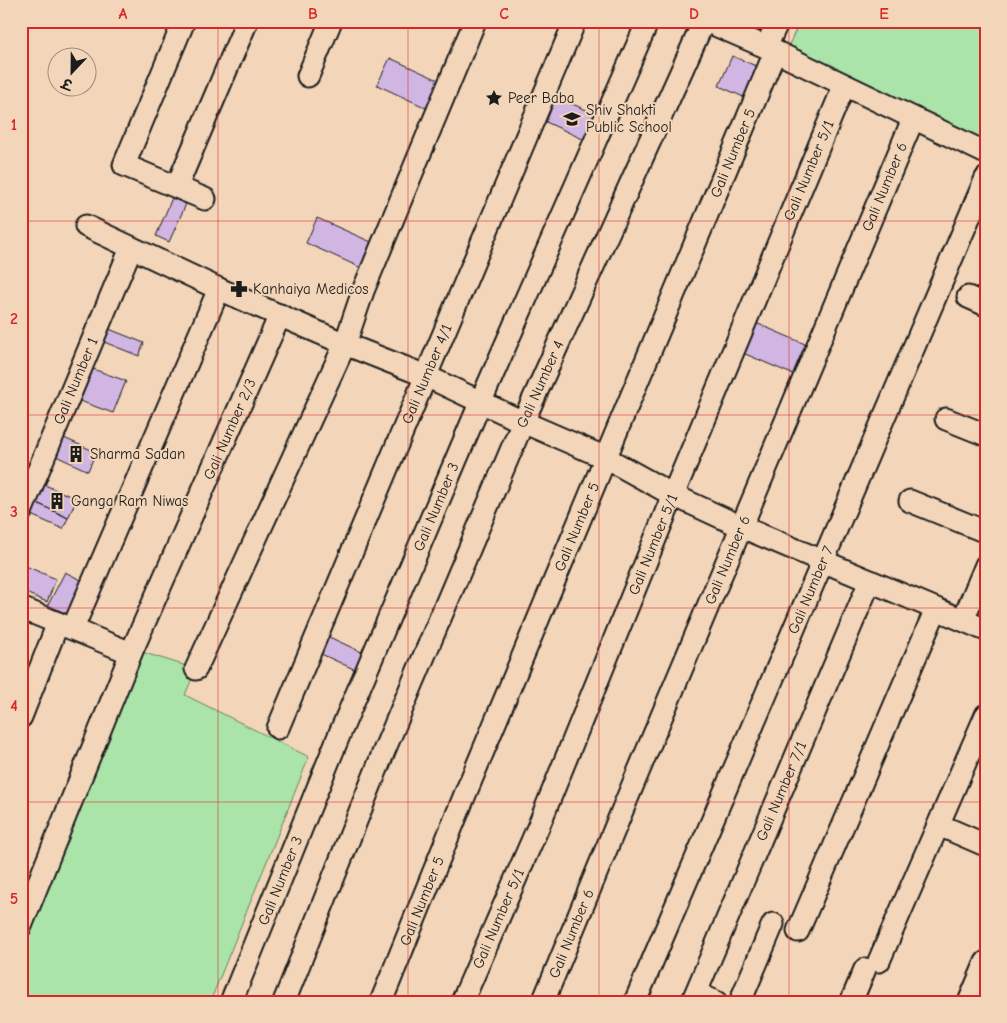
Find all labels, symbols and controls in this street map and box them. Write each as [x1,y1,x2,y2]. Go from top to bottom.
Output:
text: A [119,5,128,23]
text: B [308,5,318,23]
text: C [499,5,509,23]
text: D [689,5,699,23]
text: E [879,5,889,23]
north arrow [48,48,98,98]
text: उ [58,73,77,94]
place icon: Peer Baba [484,88,504,108]
place label: Peer Baba [508,89,575,107]
place label: Shiv Shakti Public School [586,101,672,136]
street label: Gali Number 5 [706,106,759,200]
school or university icon: Shiv Shakti Public School [562,109,582,129]
text: 1 [11,116,17,134]
street label: Gali Number 5/1 [780,117,838,223]
street label: Gali Number 6 [858,139,911,234]
pharmacy icon: Kanhaiya Medicos [229,279,249,299]
place label: Kanhaiya Medicos [253,280,369,298]
text: 2 [10,310,18,328]
street label: Gali Number 4/1 [398,321,456,427]
street label: Gali Number 1 [49,335,102,427]
street label: Gali Number 4 [513,338,568,431]
street label: Gali Number 2/3 [200,376,260,482]
building icon: Sharma Sadan [66,444,86,464]
place label: Sharma Sadan [90,445,185,463]
street label: Gali Number 3 [409,460,463,554]
street label: Gali Number 5 [550,480,603,574]
building icon: Ganga Ram Niwas [47,491,67,511]
street label: Gali Number 5/1 [624,491,682,597]
place label: Ganga Ram Niwas [71,492,188,510]
text: 3 [10,503,18,521]
street label: Gali Number 6 [701,513,754,607]
street label: Gali Number 7 [784,543,837,637]
text: 4 [10,697,18,715]
street label: Gali Number 7/1 [752,739,810,844]
street label: Gali Number 3 [254,834,306,928]
street label: Gali Number 5 [396,854,448,948]
street label: Gali Number 5/1 [469,866,528,971]
street label: Gali Number 6 [545,886,598,981]
text: 5 [10,890,18,908]

